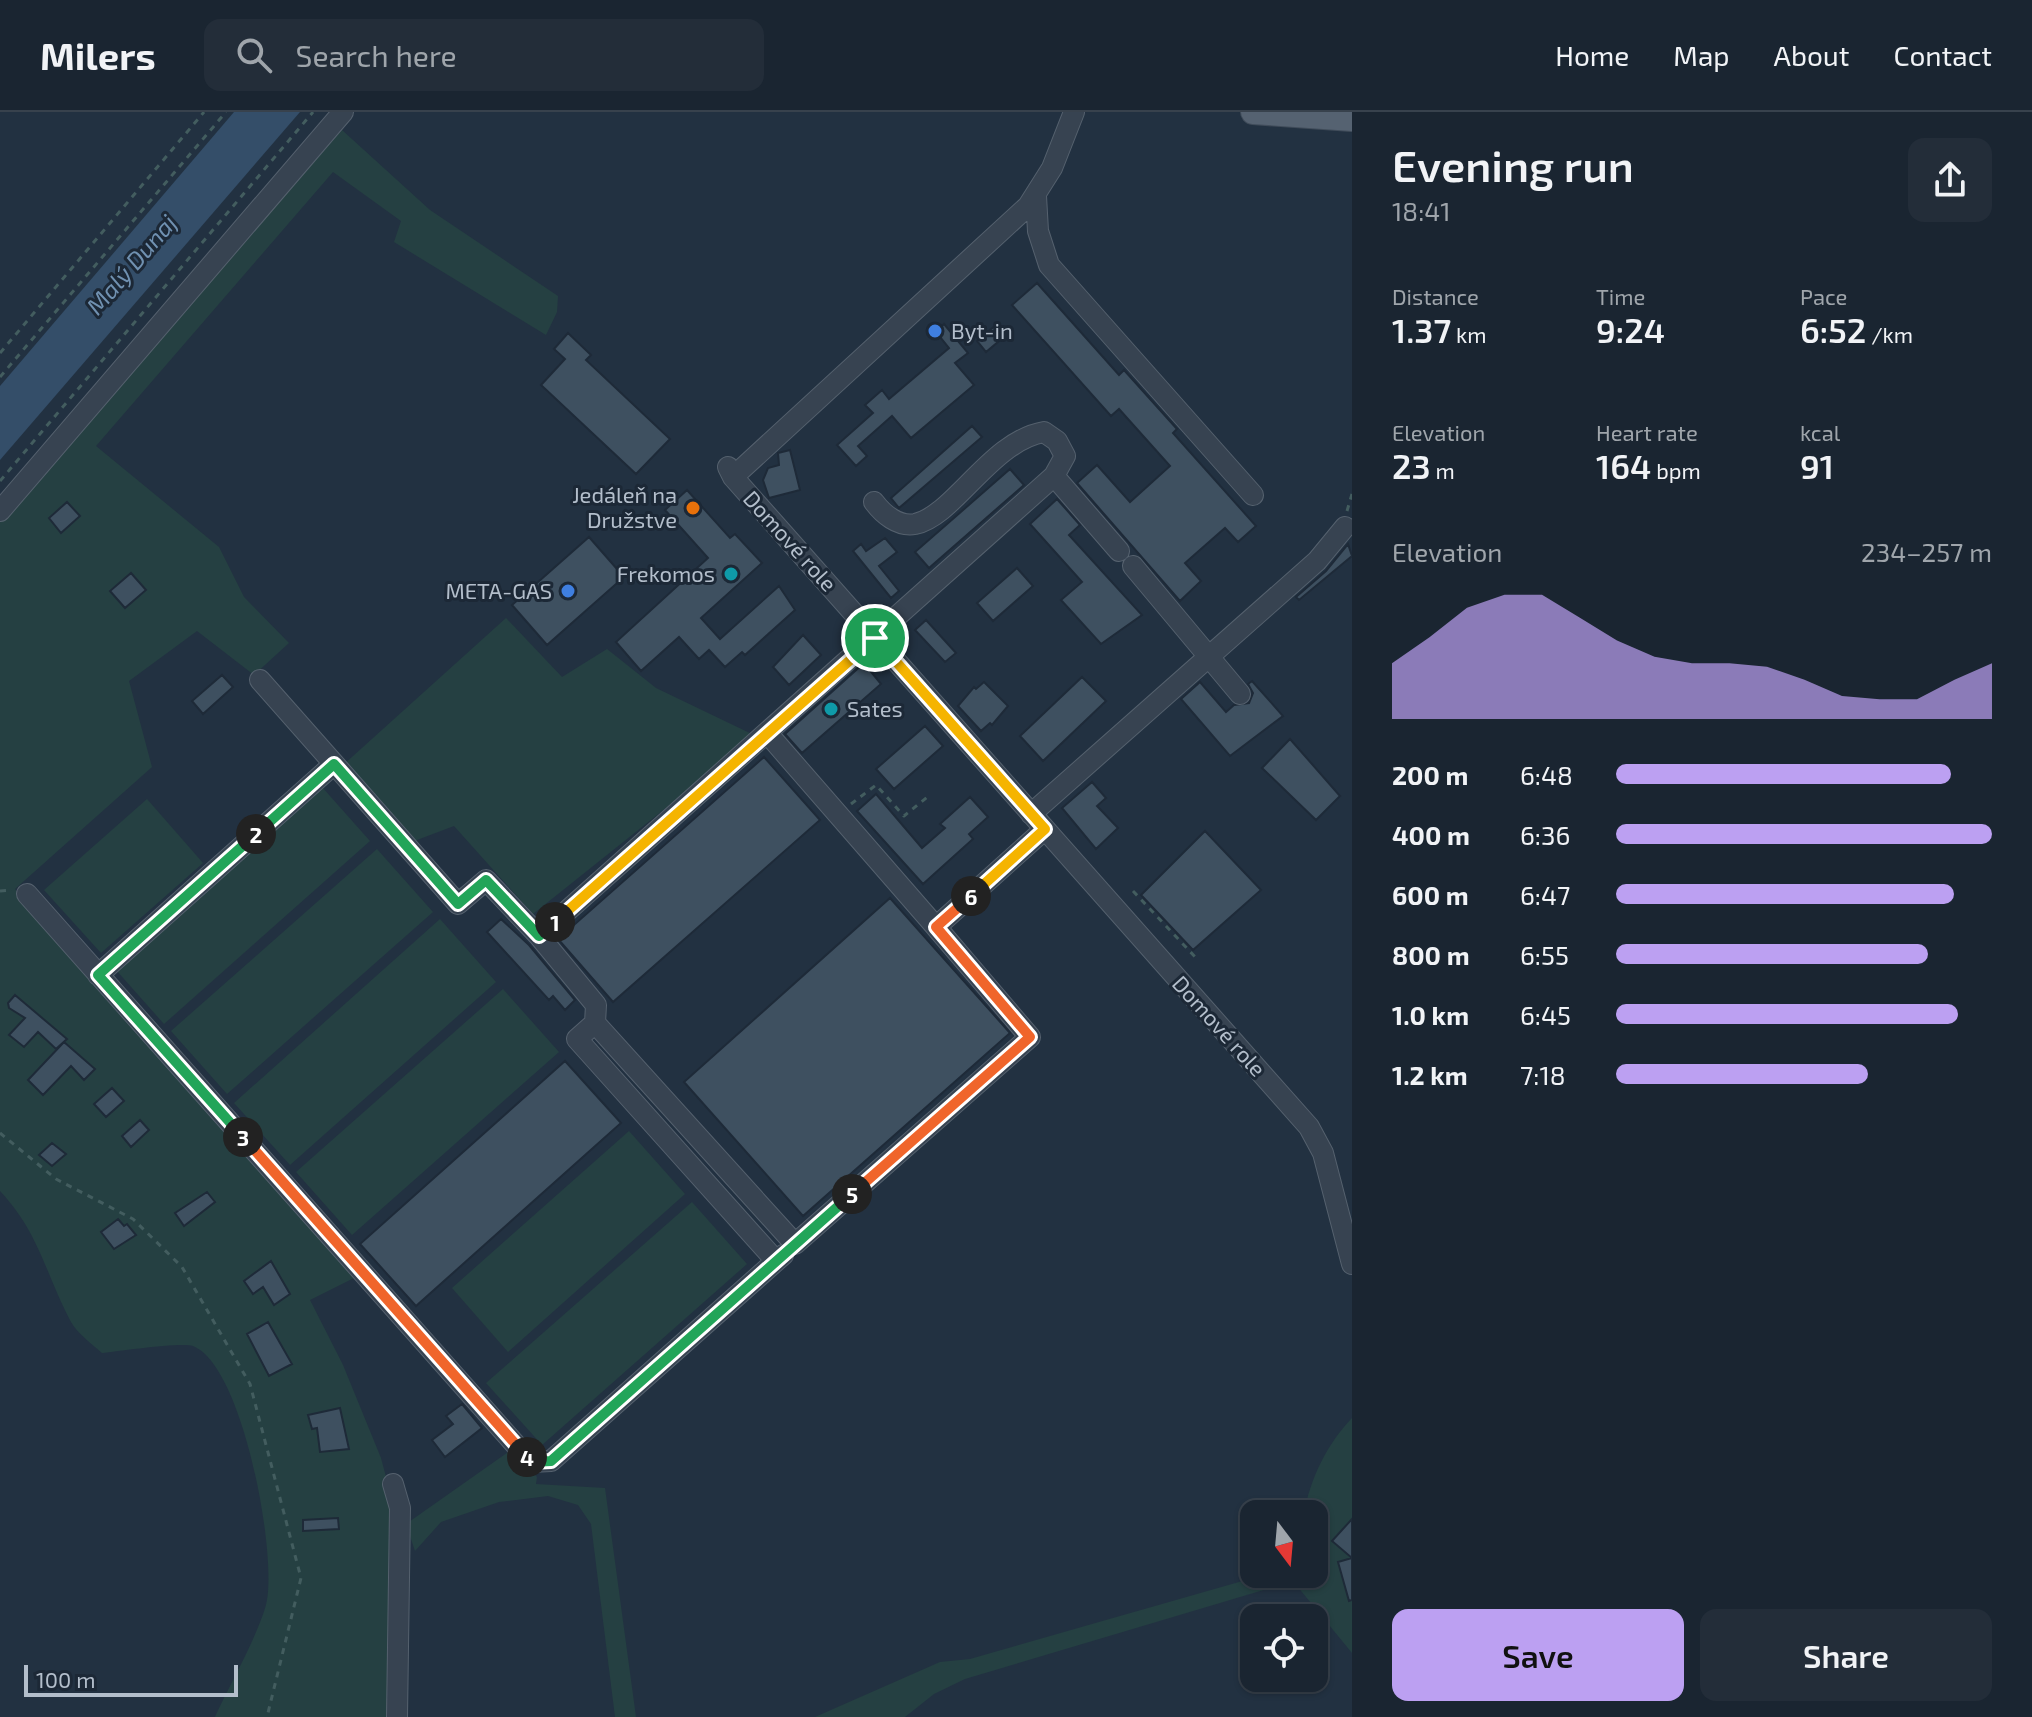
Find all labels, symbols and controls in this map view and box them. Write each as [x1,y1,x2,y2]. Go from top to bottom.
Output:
search box [204,19,764,91]
text: Milers [40,32,156,78]
icon: search [232,33,276,77]
text: Search here [296,37,457,73]
text: Home [1555,38,1629,72]
text: Map [1673,38,1730,72]
text: About [1774,38,1849,72]
text: Contact [1893,38,1992,72]
text: Evening run [1392,138,1634,191]
button: share [1908,138,1992,222]
text: 18:41 [1392,195,1451,226]
water label: Malý Dunaj [80,208,182,320]
text: Distance [1392,283,1479,309]
text: Time [1596,283,1645,309]
text: Pace [1800,283,1847,309]
text: 1.37 [1392,309,1451,350]
text: 9:24 [1596,309,1665,350]
text: 6:52 [1800,309,1866,350]
place label: Byt-in [951,317,1013,343]
text: km [1451,321,1487,347]
text: /km [1866,321,1913,347]
marker: Byt-in [926,322,944,340]
text: Elevation [1392,419,1485,445]
text: Heart rate [1596,419,1698,445]
text: kcal [1800,419,1840,445]
text: 23 [1392,445,1431,486]
text: 164 [1596,445,1651,486]
text: 91 [1800,445,1834,486]
text: m [1431,457,1455,483]
text: bpm [1651,457,1701,483]
place label: Jedáleň na Družstve [572,481,677,532]
street label: Domové role [739,485,843,596]
marker: Jedáleň na Družstve [684,499,702,517]
text: Elevation [1392,536,1502,567]
text: 234–257 m [1861,536,1992,567]
place label: Frekomos [617,560,715,586]
marker: Frekomos [722,565,740,583]
place label: META-GAS [445,577,552,603]
marker: META-GAS [559,582,577,600]
pin [841,604,909,672]
icon: arrive [853,616,897,660]
place label: Sates [847,695,903,721]
marker: Sates [822,700,840,718]
text: 200 m [1392,759,1468,790]
text: 6:48 [1520,759,1573,790]
pin: 2 [236,814,276,854]
text: 400 m [1392,819,1470,850]
text: 6:36 [1520,819,1570,850]
text: 2 [250,821,262,847]
pin: 6 [951,876,991,916]
text: 600 m [1392,879,1469,910]
text: 6:47 [1520,879,1570,910]
text: 6 [965,883,977,909]
pin: 1 [535,902,575,942]
text: 1 [550,909,560,935]
text: 800 m [1392,939,1470,970]
text: 6:55 [1520,939,1569,970]
street label: Domové role [1168,970,1272,1081]
text: 1.0 km [1392,999,1469,1030]
text: 6:45 [1520,999,1571,1030]
text: 1.2 km [1392,1059,1468,1090]
text: 7:18 [1520,1059,1566,1090]
pin: 3 [223,1117,263,1157]
text: 3 [237,1124,249,1150]
pin: 5 [832,1174,872,1214]
text: 5 [846,1181,858,1207]
pin: 4 [507,1437,547,1477]
text: 4 [520,1444,534,1470]
north arrow [1240,1500,1328,1588]
map controls [1240,1500,1328,1692]
button: locate [1240,1604,1328,1692]
button: Save [1392,1609,1684,1701]
button: Share [1700,1609,1992,1701]
scale bar [24,1661,238,1697]
text: 100 m [36,1666,95,1692]

